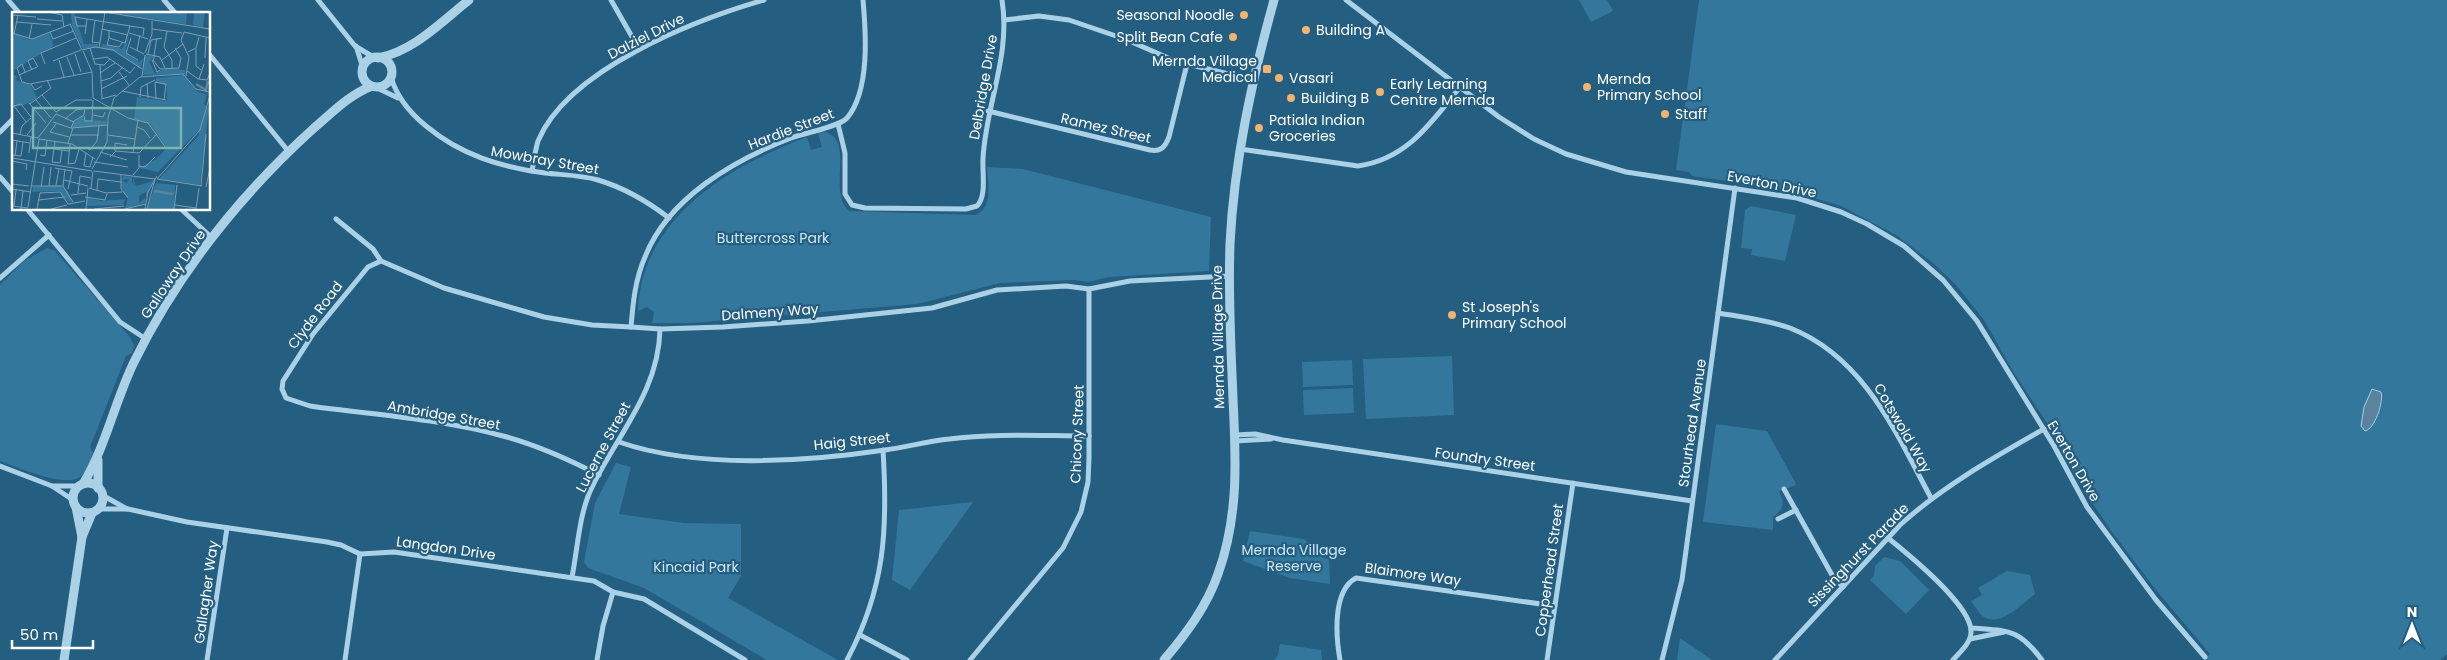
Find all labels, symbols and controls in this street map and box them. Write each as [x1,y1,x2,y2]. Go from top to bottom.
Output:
place label: Seasonal Noodle [1116,5,1234,25]
street label: Dalziel Drive [604,8,688,64]
marker: Seasonal Noodle [1238,9,1250,21]
inset map [12,12,210,210]
place label: Building A [1316,20,1385,40]
marker: Building A [1300,24,1312,36]
place label: Split Bean Cafe [1117,27,1223,47]
marker: Split Bean Cafe [1227,31,1239,43]
street label: Delbridge Drive [964,32,1002,141]
place label: Mernda Village Medical [1152,51,1257,87]
marker: Mernda Village Medical [1261,63,1273,75]
place label: Vasari [1289,68,1333,88]
place label: Mernda Primary School [1597,69,1702,105]
marker: Vasari [1273,72,1285,84]
place label: Early Learning Centre Mernda [1390,74,1495,110]
marker: Mernda Primary School [1581,81,1593,93]
marker: Early Learning Centre Mernda [1374,86,1386,98]
place label: Building B [1301,88,1369,108]
marker: Building B [1285,92,1297,104]
street label: Hardie Street [745,103,837,155]
place label: Staff [1675,104,1707,124]
street label: Ramez Street [1059,108,1153,148]
marker: Staff [1659,108,1671,120]
place label: Patiala Indian Groceries [1269,110,1365,146]
marker: Patiala Indian Groceries [1253,122,1265,134]
street label: Mowbray Street [489,141,601,179]
street label: Everton Drive [1726,166,1819,203]
street label: Galloway Drive [136,225,211,323]
park label: Buttercross Park [717,228,830,248]
street label: Mernda Village Drive [1207,265,1229,409]
street label: Clyde Road [283,277,347,353]
place label: St Joseph's Primary School [1462,297,1567,333]
street label: Dalmeny Way [721,299,819,325]
marker: St Joseph's Primary School [1446,309,1458,321]
street label: Stourhead Avenue [1673,357,1711,488]
street label: Cotswold Way [1869,380,1937,477]
street label: Chicory Street [1065,384,1089,484]
street label: Ambridge Street [386,395,502,435]
street label: Lucerne Street [571,398,635,496]
street label: Everton Drive [2043,417,2106,506]
street label: Haig Street [813,427,891,455]
street label: Foundry Street [1433,442,1537,476]
street label: Sissinghurst Parade [1803,498,1913,612]
street label: Copperhead Street [1530,502,1568,638]
street label: Langdon Drive [395,531,497,565]
street label: Gallagher Way [189,539,223,645]
park label: Mernda Village Reserve [1242,540,1347,576]
park label: Kincaid Park [653,557,739,577]
street label: Blaimore Way [1364,557,1463,591]
north arrow [2387,600,2437,650]
text: N [2407,602,2417,622]
scale bar [12,618,94,650]
text: 50 m [20,624,58,645]

